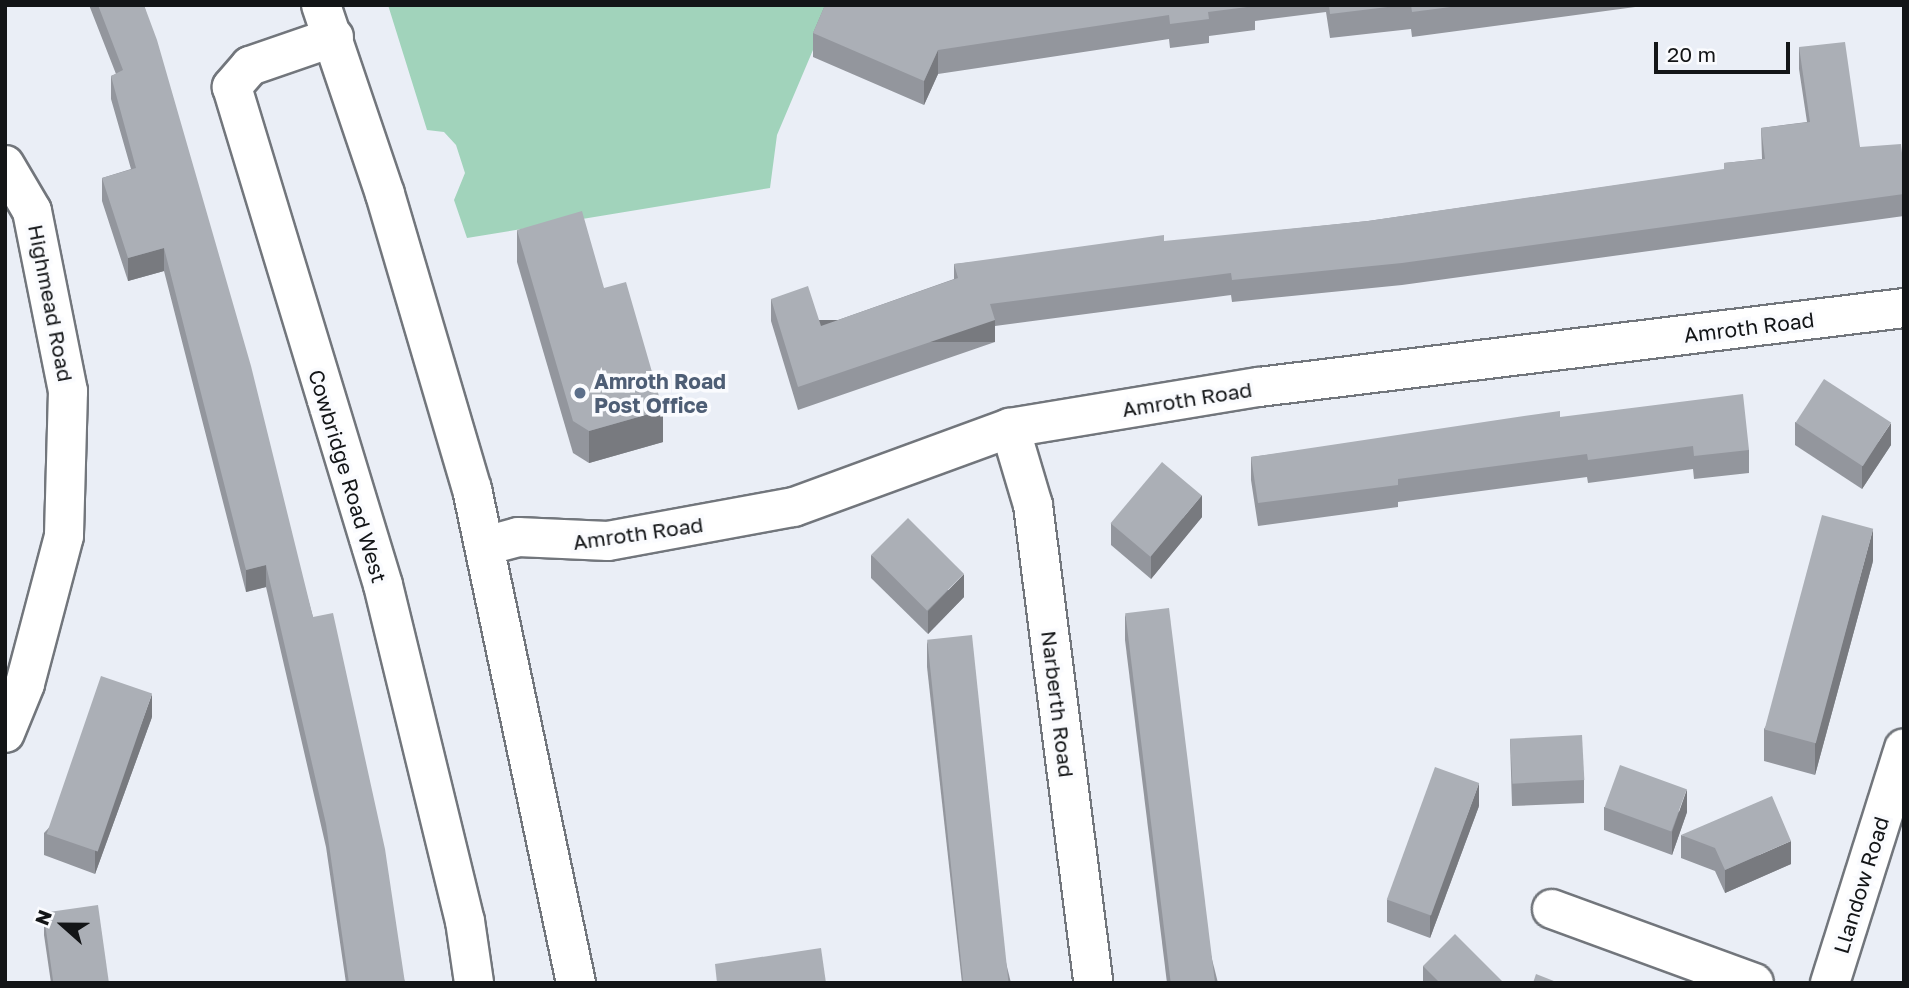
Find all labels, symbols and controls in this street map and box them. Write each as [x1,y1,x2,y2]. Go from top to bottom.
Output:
scale bar [1657,28,1794,72]
text: 20 m [1667,41,1716,67]
street label: Highmead Road [23,222,79,384]
street label: Amroth Road [1682,306,1816,348]
street label: Cowbridge Road West [304,366,392,586]
place label: Amroth Road Post Office [594,368,726,418]
street label: Amroth Road [1120,376,1254,422]
marker: Amroth Road Post Office [572,385,588,401]
street label: Amroth Road [571,511,705,555]
street label: Narberth Road [1036,629,1080,779]
street label: Llandow Road [1828,813,1894,957]
north arrow [28,890,98,960]
text: N [30,906,56,928]

